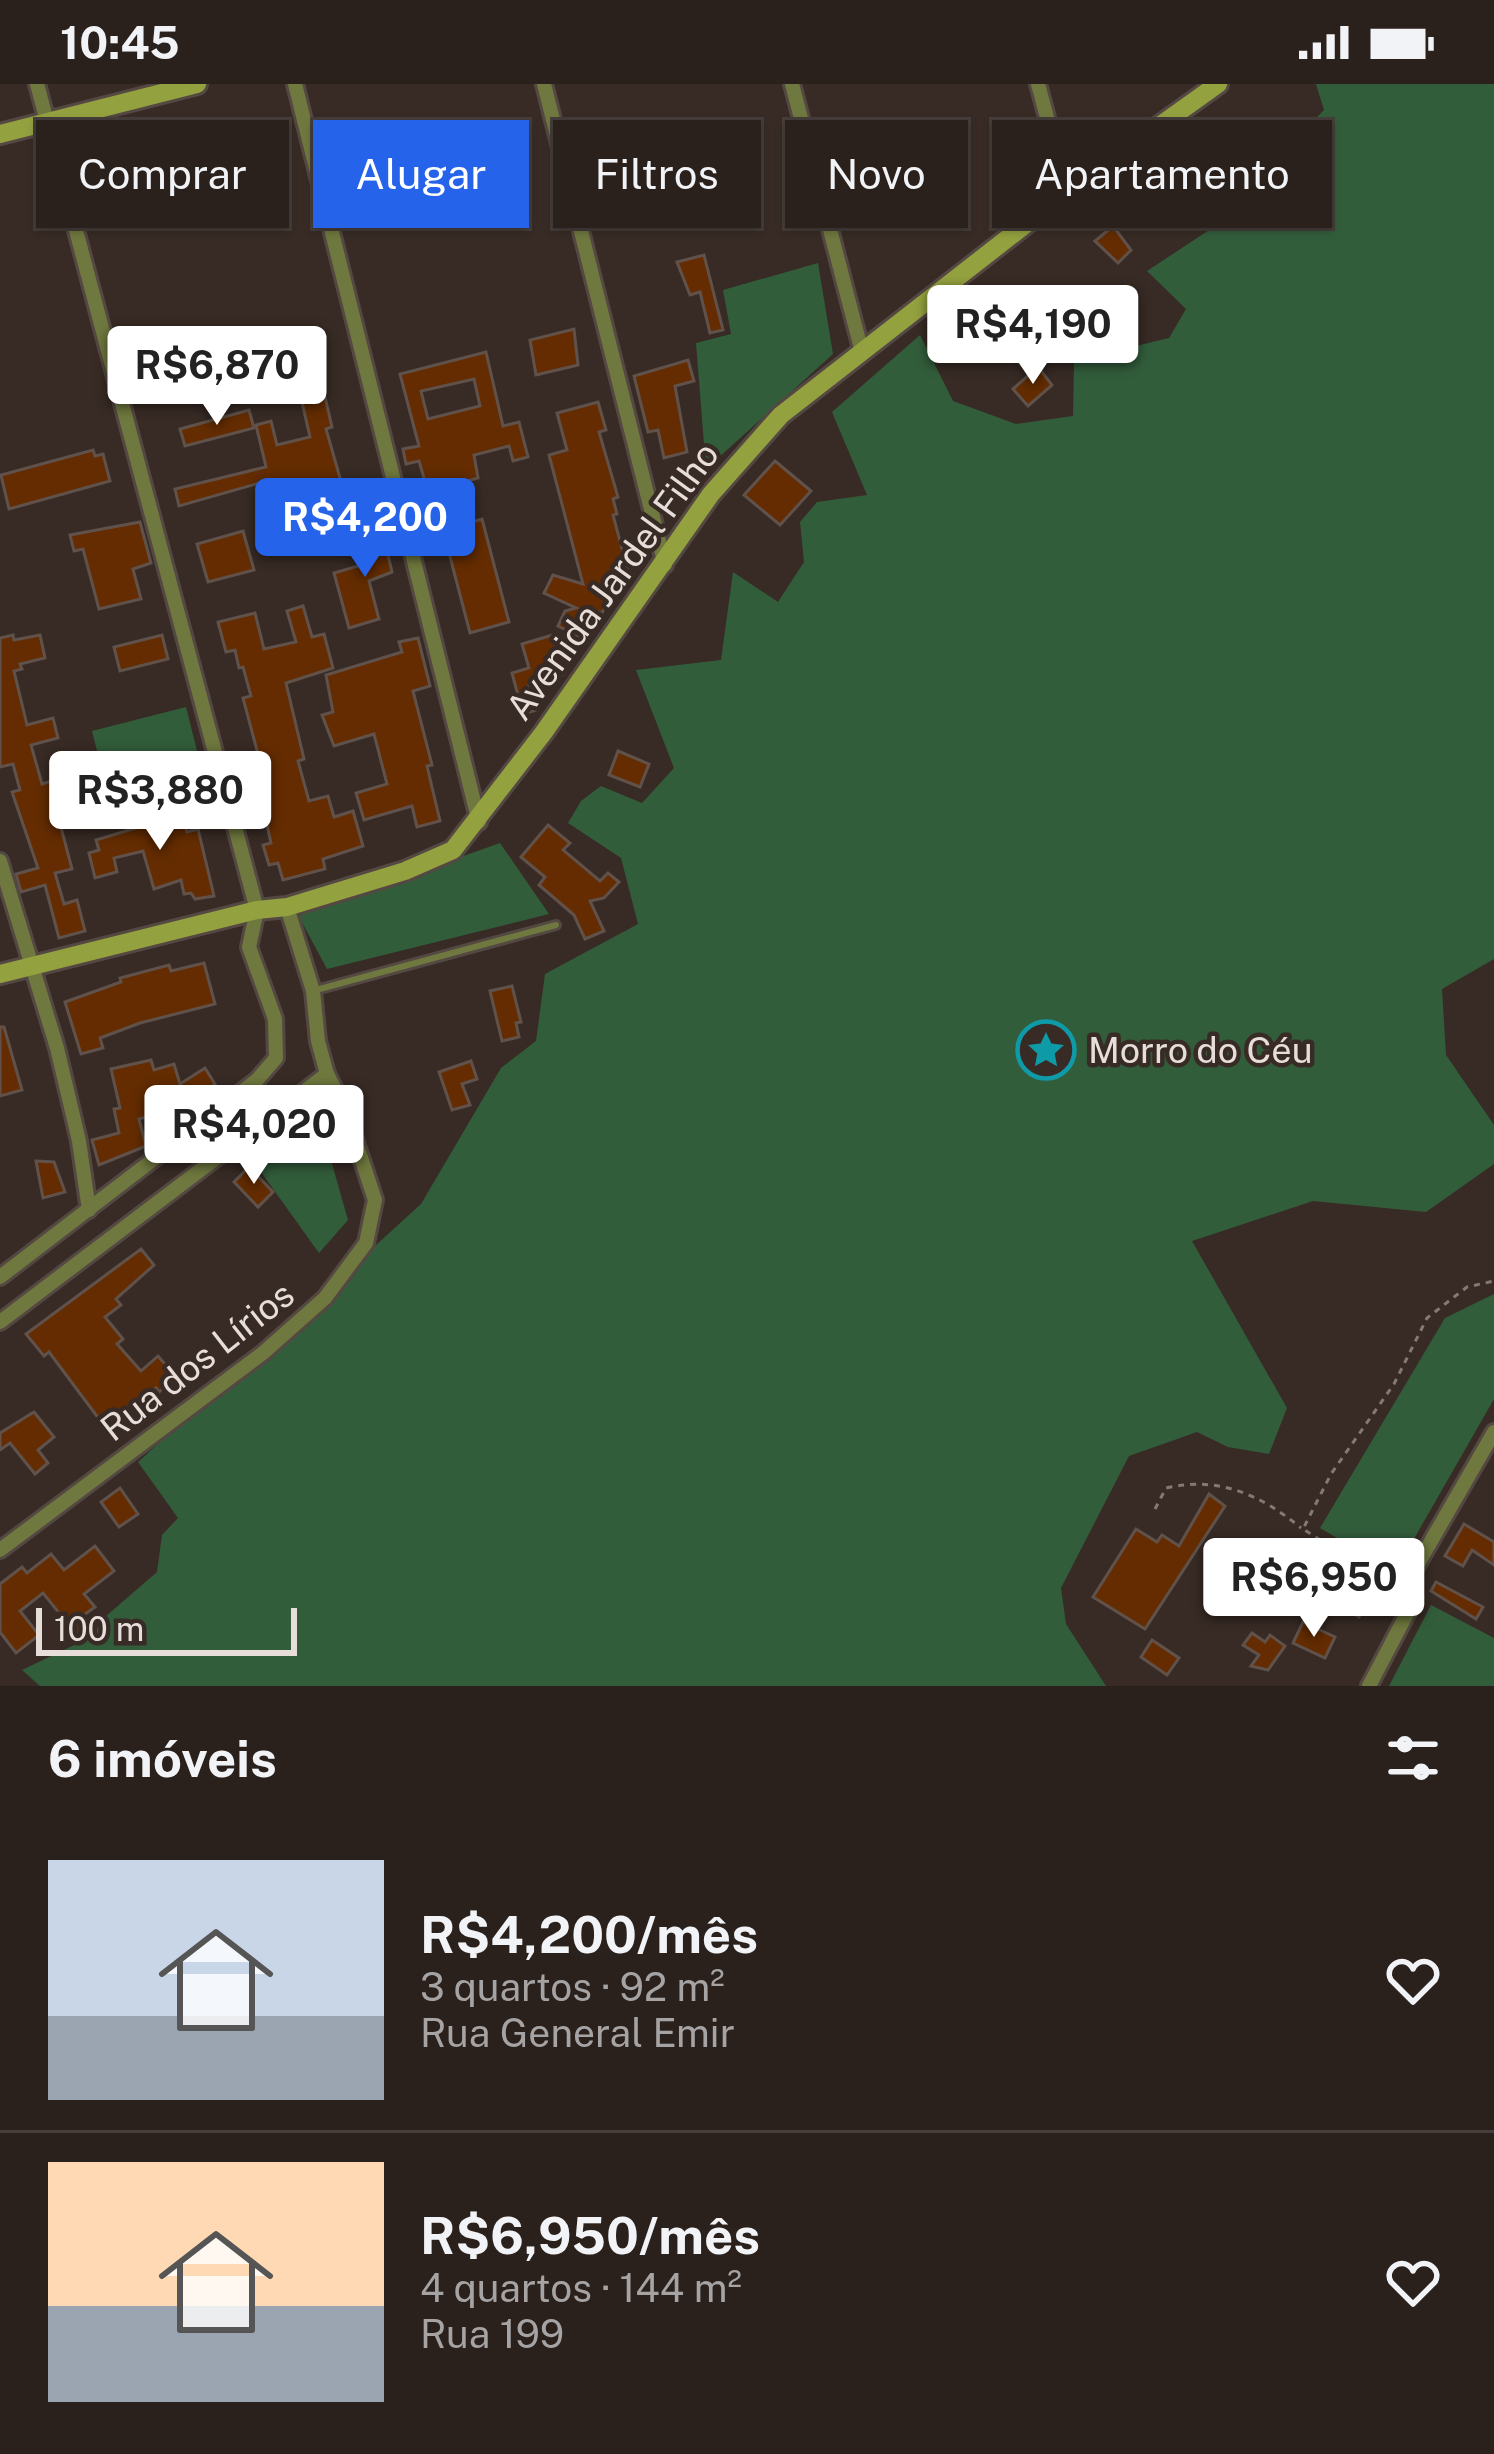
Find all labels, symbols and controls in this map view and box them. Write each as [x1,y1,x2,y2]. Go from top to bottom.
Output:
text: 10:45 [60,16,180,69]
chip: Comprar [36,120,289,228]
chip: Alugar [313,120,529,228]
chip: Filtros [553,120,761,228]
chip: Novo [785,120,968,228]
chip: Apartamento [992,120,1332,228]
pin: R$4,190 [922,285,1144,387]
text: R$4,190 [954,301,1112,347]
pin: R$6,870 [106,326,328,428]
text: R$6,870 [135,342,299,388]
street label: Avenida Jardel Filho [497,434,727,728]
pin: R$4,200 [254,478,476,580]
text: R$4,200 [282,494,448,540]
pin: R$3,880 [49,751,271,853]
text: R$3,880 [76,767,244,813]
place icon: Morro do Céu [1015,1019,1077,1081]
place label: Morro do Céu [1088,1029,1313,1071]
pin: R$4,020 [143,1085,365,1187]
text: R$4,020 [171,1101,337,1147]
street label: Rua dos Lírios [92,1273,302,1449]
pin: R$6,950 [1203,1538,1425,1640]
text: R$6,950 [1230,1554,1398,1600]
scale bar [36,1602,297,1655]
text: 100 m [54,1610,144,1648]
icon: filters [1380,1725,1446,1791]
text: 6 imóveis [48,1729,277,1788]
text: R$4,200/mês [420,1905,758,1964]
icon: home [144,1908,288,2052]
icon: heart [1380,1947,1446,2013]
text: 3 quartos · 92 m² [420,1964,725,2010]
text: Rua General Emir [420,2010,735,2056]
text: R$6,950/mês [420,2206,760,2265]
icon: home [144,2210,288,2354]
icon: heart [1380,2249,1446,2315]
text: 4 quartos · 144 m² [420,2265,742,2311]
text: Rua 199 [420,2311,564,2357]

